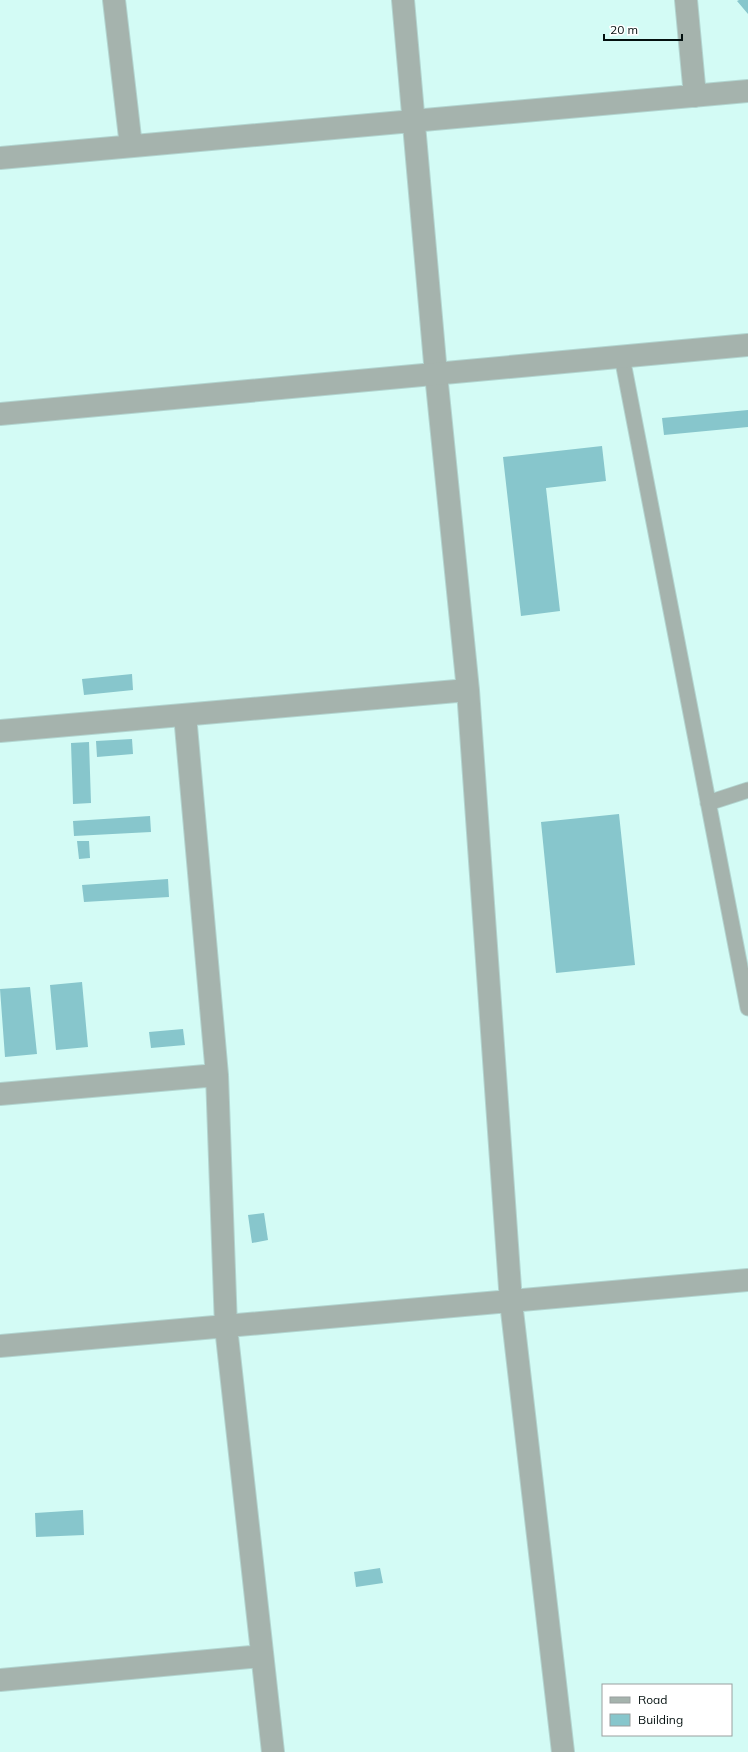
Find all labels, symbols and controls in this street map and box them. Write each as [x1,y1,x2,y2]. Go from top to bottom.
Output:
scale bar [604,16,682,42]
text: 20 m [610,22,638,37]
legend [602,1684,732,1736]
text: Road [638,1692,667,1707]
text: Building [638,1712,683,1727]

